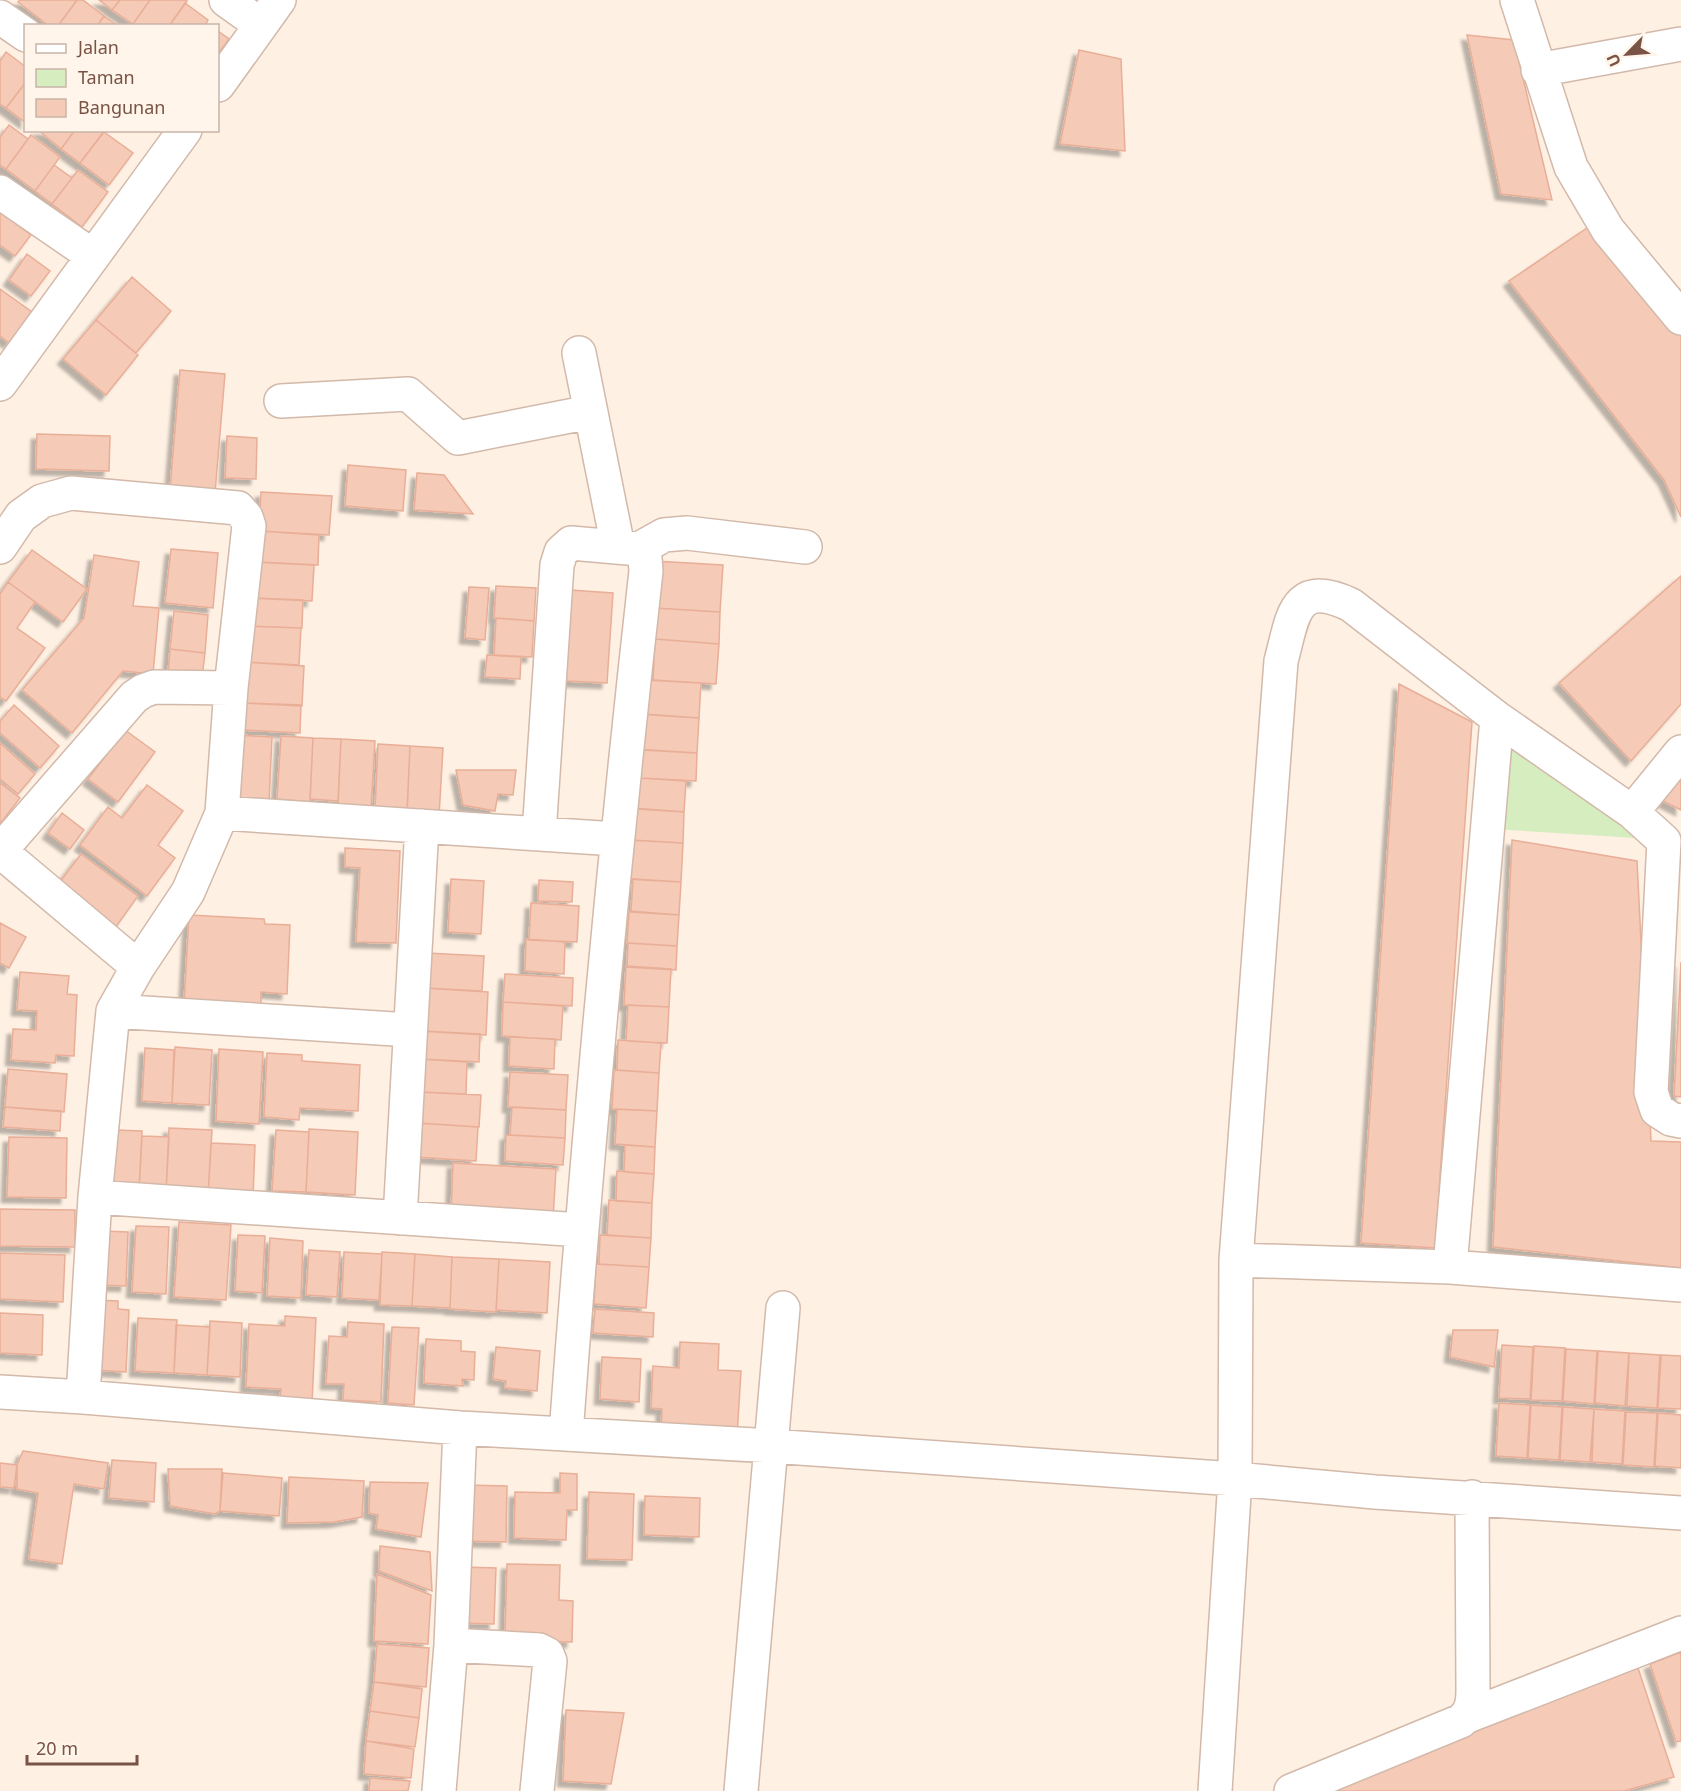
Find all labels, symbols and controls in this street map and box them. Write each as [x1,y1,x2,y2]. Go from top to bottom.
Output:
legend [24,24,219,132]
north arrow [1597,24,1657,84]
text: Jalan [76,35,119,59]
text: U [1601,50,1626,70]
text: Taman [78,65,135,89]
text: Bangunan [78,95,165,119]
scale bar [27,1728,136,1766]
text: 20 m [36,1736,78,1760]

